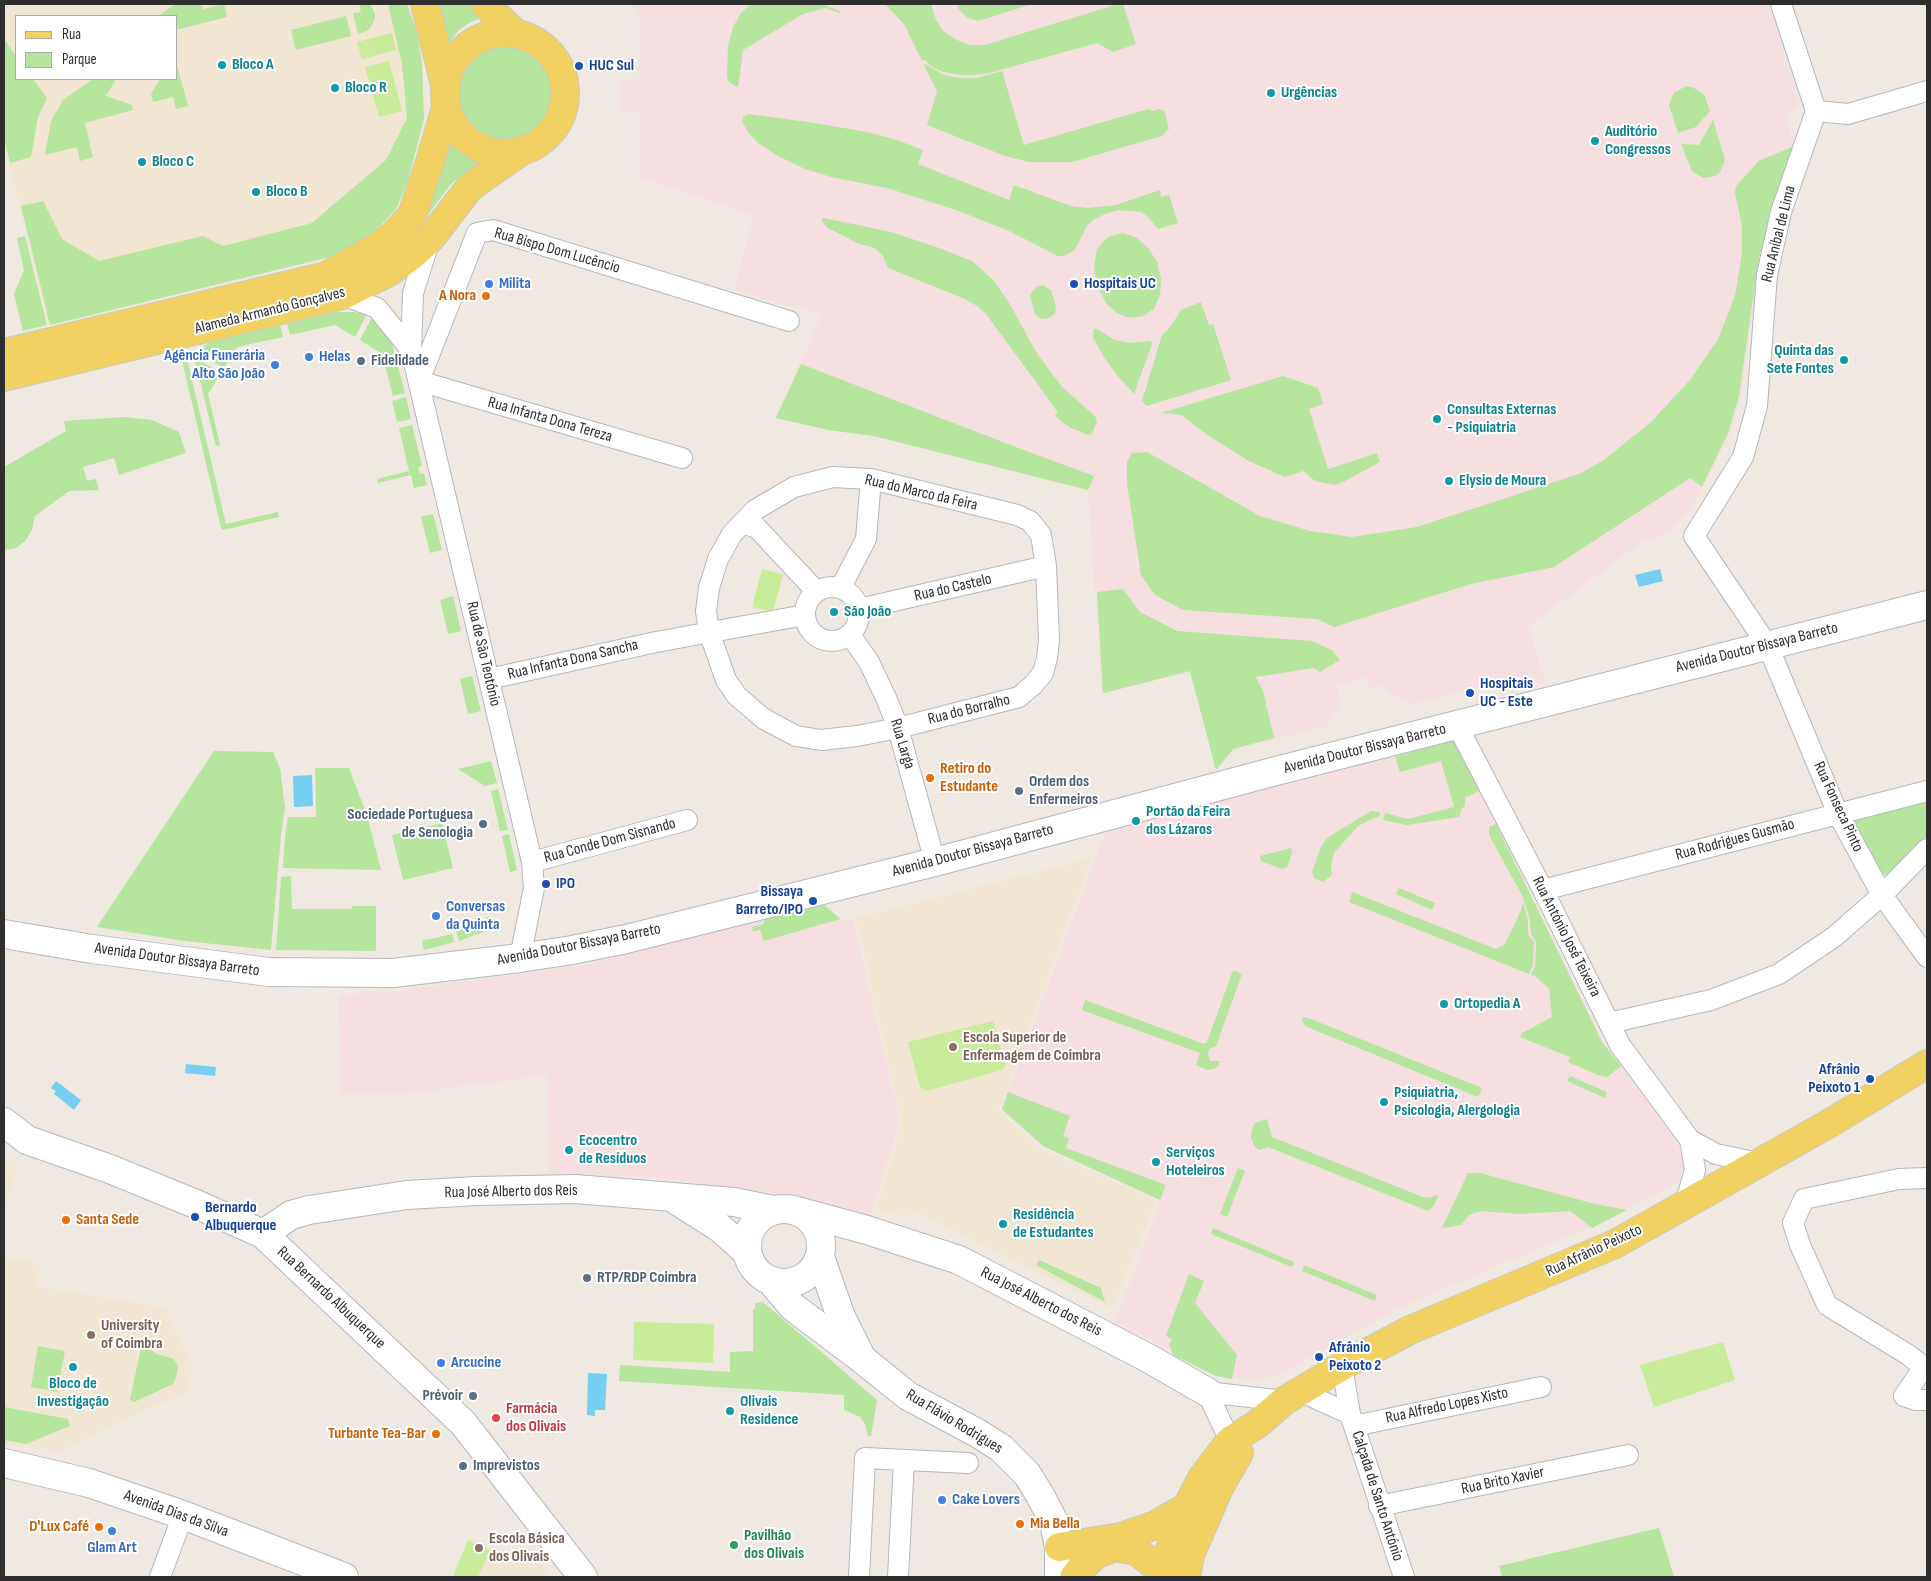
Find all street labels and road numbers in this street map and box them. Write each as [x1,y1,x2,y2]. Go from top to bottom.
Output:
street label: Rua Aníbal de Lima [1758,184,1800,284]
street label: Rua Bispo Dom Lucêncio [492,224,622,278]
street label: Alameda Armando Gonçalves [193,283,347,339]
street label: Rua Infanta Dona Tereza [486,393,614,447]
street label: Rua do Marco da Feira [863,471,979,515]
street label: Rua do Castelo [912,570,994,606]
street label: Rua de São Teotónio [462,600,504,708]
street label: Avenida Doutor Bissaya Barreto [1674,619,1840,677]
street label: Rua Infanta Dona Sancha [506,636,640,684]
street label: Rua do Borralho [926,691,1012,729]
street label: Rua Larga [885,717,919,771]
street label: Avenida Doutor Bissaya Barreto [1282,720,1448,778]
street label: Rua Fonseca Pinto [1809,759,1867,855]
street label: Rua Conde Dom Sisnando [542,814,678,868]
street label: Rua Rodrigues Gusmão [1674,815,1796,865]
street label: Avenida Doutor Bissaya Barreto [890,820,1056,882]
street label: Rua António José Teixeira [1527,874,1605,1000]
street label: Avenida Doutor Bissaya Barreto [496,920,662,970]
street label: Avenida Doutor Bissaya Barreto [93,939,261,981]
street label: Rua José Alberto dos Reis [444,1181,578,1203]
street label: Rua Afrânio Peixoto [1543,1220,1645,1282]
street label: Rua Bernardo Albuquerque [273,1243,389,1353]
street label: Rua José Alberto dos Reis [977,1263,1105,1341]
street label: Rua Alfredo Lopes Xisto [1384,1384,1510,1428]
street label: Rua Flávio Rodrigues [902,1386,1006,1458]
street label: Calçada de Santo António [1347,1428,1407,1564]
street label: Rua Brito Xavier [1460,1463,1546,1499]
street label: Avenida Dias da Silva [121,1486,231,1542]

